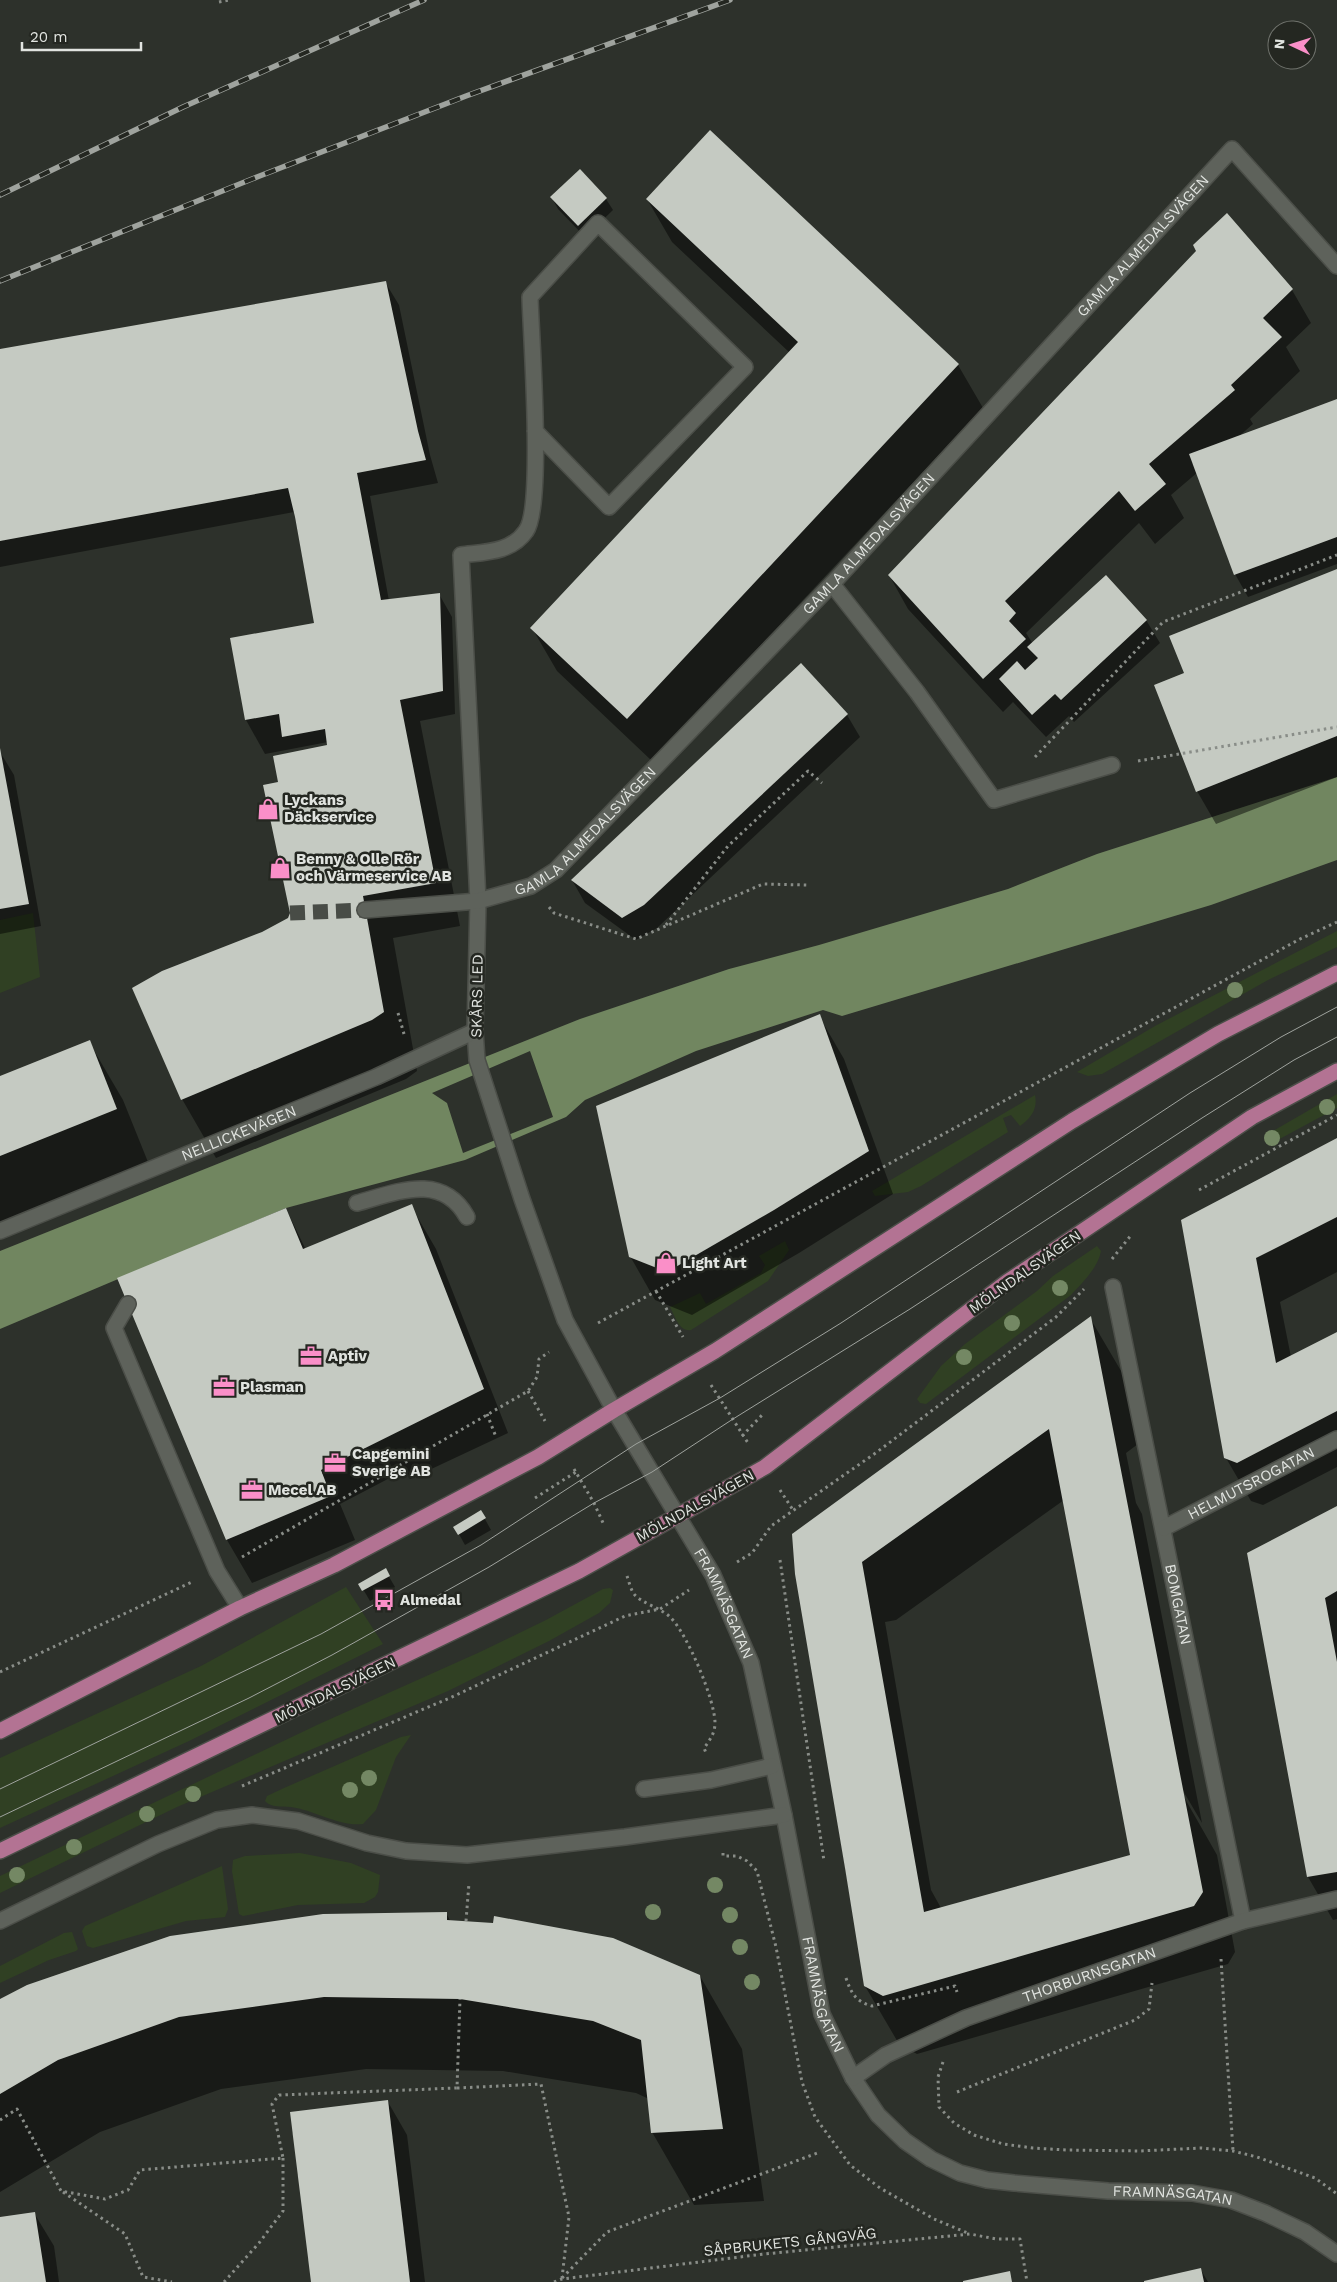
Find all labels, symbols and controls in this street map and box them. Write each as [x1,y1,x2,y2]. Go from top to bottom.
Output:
scale bar [22,20,141,52]
north arrow [1267,20,1317,70]
text: 20 m [30,28,68,46]
text: N [1271,38,1287,50]
street label: GAMLA ALMEDALSVÄGEN [1073,171,1213,321]
street label: GAMLA ALMEDALSVÄGEN [799,469,939,618]
street label: GAMLA ALMEDALSVÄGEN [513,763,660,899]
place label: Lyckans Däckservice [284,791,374,826]
shop icon: Lyckans Däckservice [255,796,281,822]
place label: Benny & Olle Rör och Värmeservice AB [296,850,452,885]
shop icon: Benny & Olle Rör och Värmeservice AB [267,855,293,881]
street label: SKÅRS LED [467,954,487,1038]
street label: NELLICKEVÄGEN [179,1102,299,1165]
street label: MÖLNDALSVÄGEN [966,1227,1084,1317]
shop icon: Light Art [653,1250,679,1276]
place label: Light Art [682,1254,747,1272]
office icon: Aptiv [298,1343,324,1369]
place label: Aptiv [328,1347,367,1365]
office icon: Plasman [211,1374,237,1400]
place label: Plasman [240,1378,304,1396]
street label: HELMUTSROGATAN [1185,1443,1318,1523]
place label: Capgemini Sverige AB [352,1445,431,1480]
office icon: Capgemini Sverige AB [322,1450,348,1476]
street label: MÖLNDALSVÄGEN [633,1466,757,1546]
office icon: Mecel AB [239,1477,265,1503]
place label: Mecel AB [268,1481,337,1499]
street label: FRAMNÄSGATAN [690,1545,757,1662]
street label: BOMGATAN [1161,1562,1195,1646]
bus stop icon: Almedal [371,1587,397,1613]
place label: Almedal [400,1591,461,1609]
street label: MÖLNDALSVÄGEN [271,1653,399,1727]
street label: FRAMNÄSGATAN [798,1935,848,2055]
street label: THORBURNSGATAN [1020,1943,1159,2007]
street label: FRAMNÄSGATAN [1113,2182,1234,2209]
street label: SÅPBRUKETS GÅNGVÄG [703,2224,877,2260]

